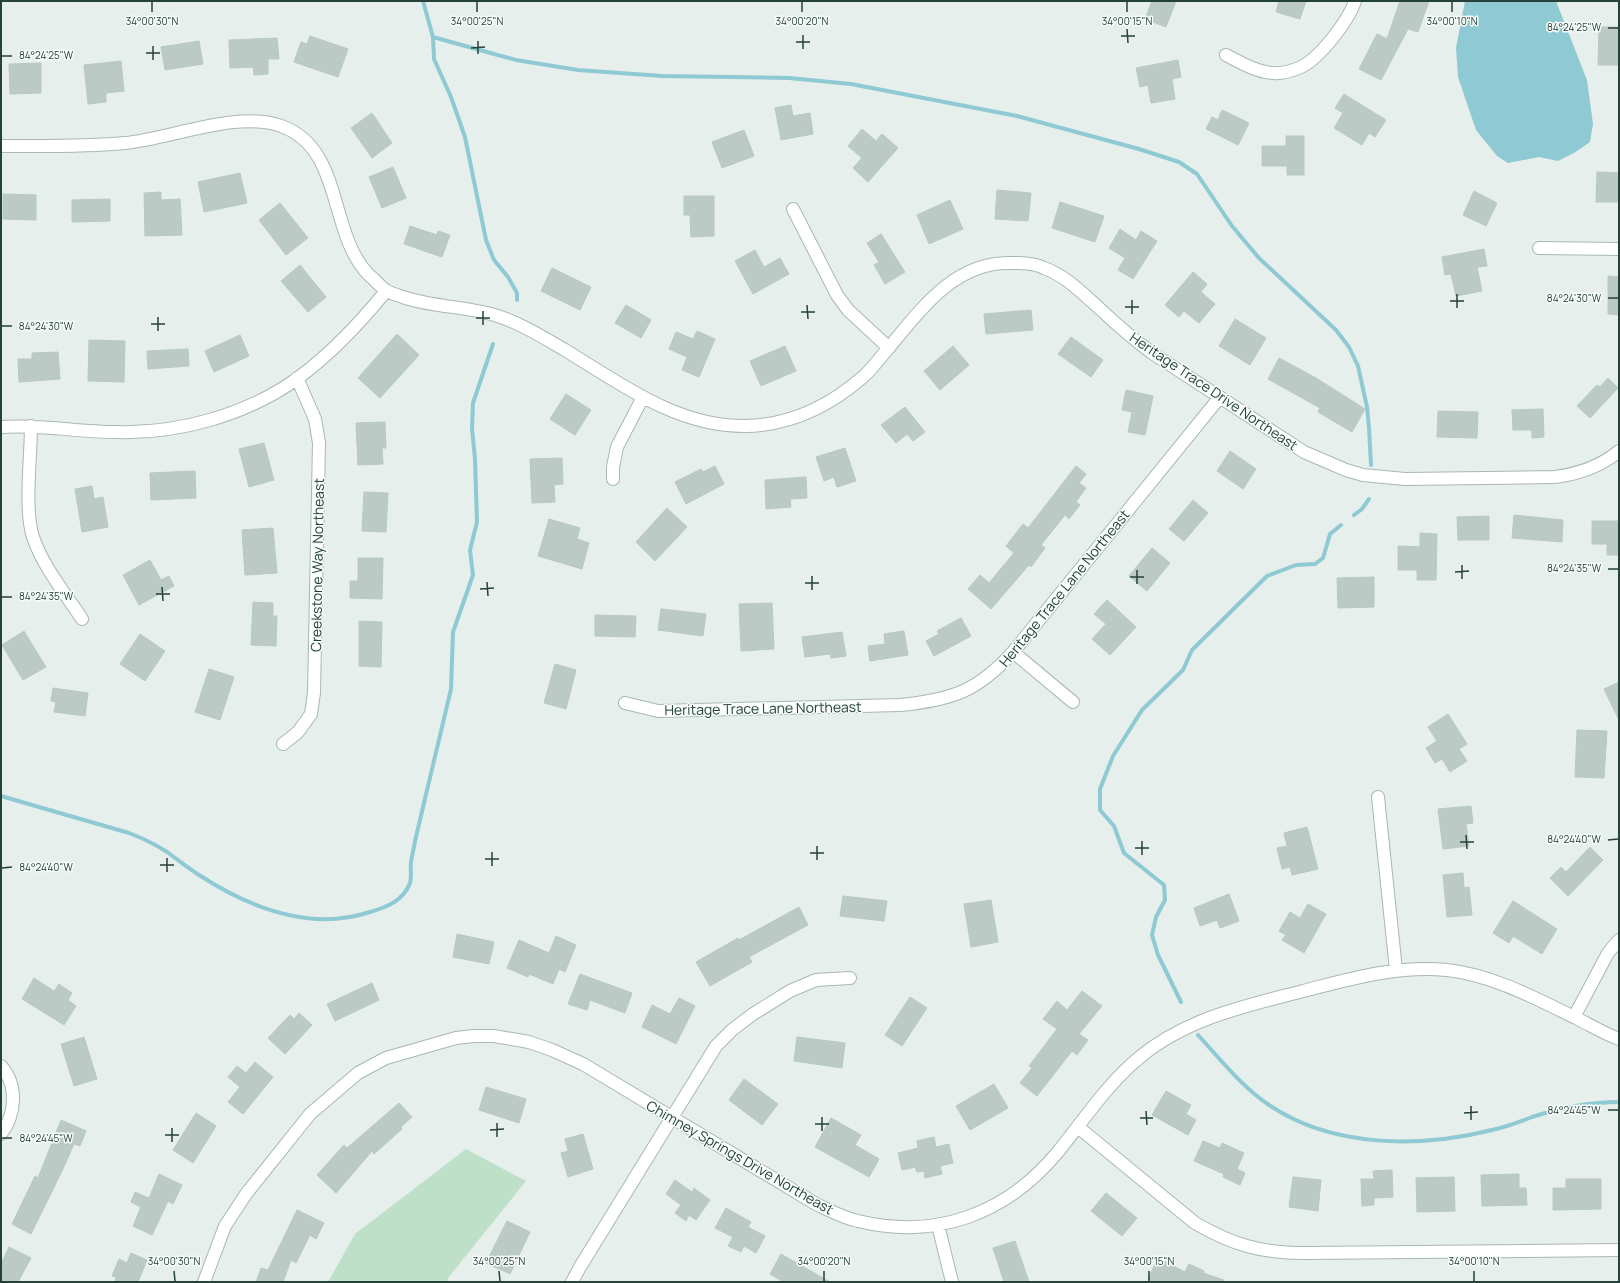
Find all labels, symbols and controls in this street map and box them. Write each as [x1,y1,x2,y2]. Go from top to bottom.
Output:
text: 34°00'30"N [126,14,178,28]
text: 34°00'25"N [451,14,503,28]
text: 34°00'20"N [776,14,829,28]
text: 34°00'15"N [1102,14,1153,28]
text: 34°00'10"N [1426,14,1478,28]
text: 84°24'25"W [1547,20,1602,34]
text: 84°24'25"W [19,48,74,62]
text: 84°24'30"W [1547,291,1602,305]
text: 84°24'30"W [19,319,74,333]
street label: Heritage Trace Drive Northeast [1126,328,1302,455]
street label: Creekstone Way Northeast [306,477,328,652]
street label: Heritage Trace Lane Northeast [995,505,1134,671]
text: 84°24'35"W [1547,561,1602,575]
text: 84°24'35"W [19,589,74,603]
street label: Heritage Trace Lane Northeast [664,697,862,719]
text: 84°24'40"W [1547,832,1601,846]
text: 84°24'40"W [19,860,73,874]
street label: Chimney Springs Drive Northeast [643,1095,837,1219]
text: 84°24'45"W [1547,1103,1601,1117]
text: 84°24'45"W [19,1131,73,1145]
text: 34°00'30"N [148,1254,200,1268]
text: 34°00'25"N [473,1254,525,1268]
text: 34°00'20"N [798,1254,851,1268]
text: 34°00'15"N [1124,1254,1175,1268]
text: 34°00'10"N [1448,1254,1500,1268]

